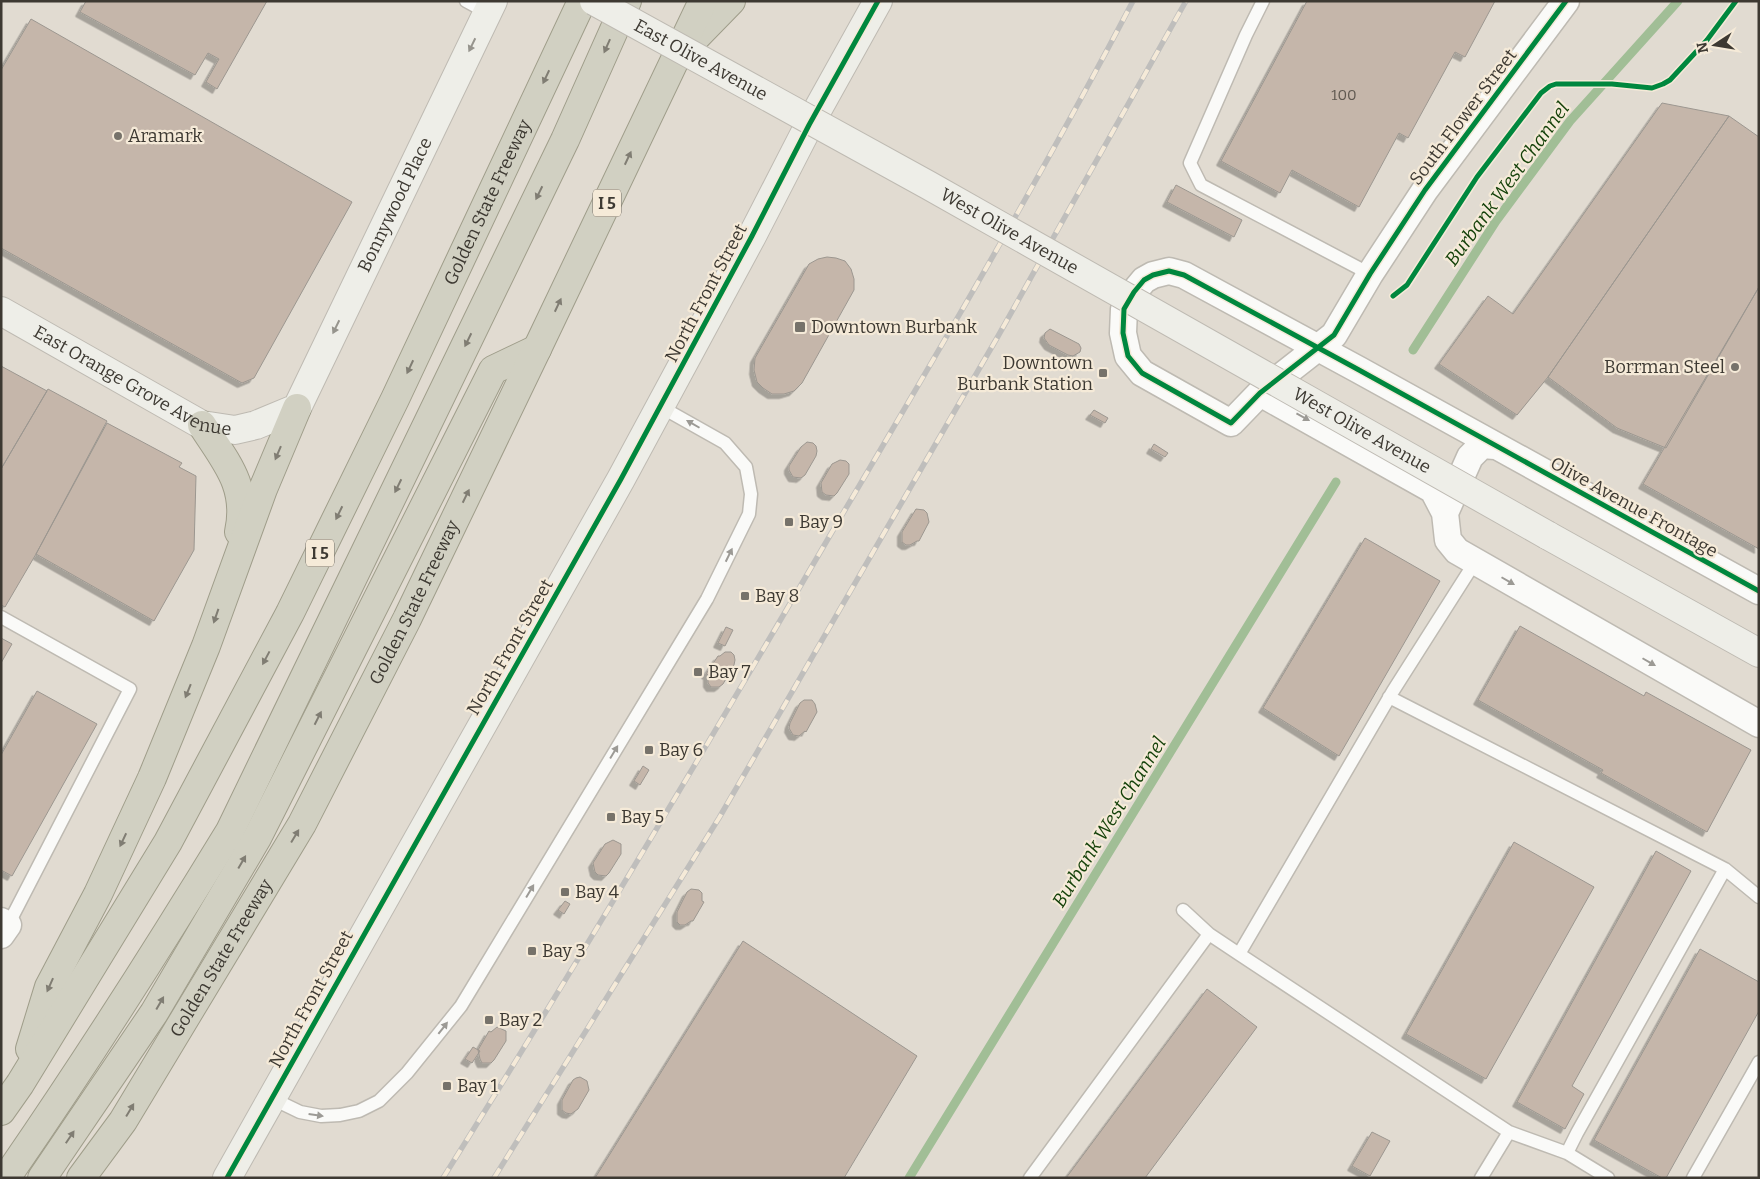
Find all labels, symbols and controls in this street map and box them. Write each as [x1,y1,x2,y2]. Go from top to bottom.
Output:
street label: East Olive Avenue [630,14,771,105]
north arrow [1690,20,1740,70]
one-way arrow [468,38,476,52]
one-way arrow [602,39,610,53]
text: N [1693,40,1712,55]
street label: South Flower Street [1405,44,1522,189]
one-way arrow [542,70,550,84]
house number: 100 [1331,86,1357,104]
water label: Burbank West Channel [1440,98,1574,270]
street label: Golden State Freeway [439,115,536,289]
place label: Aramark [128,125,203,147]
marker: Aramark [112,130,124,142]
street label: Bonnywood Place [353,134,437,276]
one-way arrow [624,151,632,165]
street label: West Olive Avenue [937,183,1083,279]
one-way arrow [535,186,543,201]
road number: I 5 [593,190,621,217]
street label: North Front Street [660,220,752,366]
one-way arrow [555,298,563,312]
place label: Downtown Burbank [811,316,978,338]
one-way arrow [332,320,340,334]
marker: Downtown Burbank [793,320,807,334]
street label: East Orange Grove Avenue [30,321,233,440]
one-way arrow [464,333,472,347]
place label: Downtown Burbank Station [957,352,1094,395]
place label: Borrman Steel [1604,356,1725,378]
one-way arrow [406,360,414,374]
marker: Borrman Steel [1729,361,1741,373]
marker: Downtown Burbank Station [1097,367,1109,379]
street label: West Olive Avenue [1289,383,1435,478]
one-way arrow [1296,412,1309,421]
one-way arrow [686,419,699,428]
one-way arrow [274,446,282,460]
street label: Olive Avenue Frontage [1546,452,1722,562]
one-way arrow [393,479,401,493]
one-way arrow [462,489,470,503]
one-way arrow [335,506,343,520]
place label: Bay 9 [799,511,843,533]
street label: Golden State Freeway [364,516,464,688]
marker: Bay 9 [783,516,795,528]
road number: I 5 [306,540,334,566]
one-way arrow [725,548,733,562]
street label: North Front Street [462,575,558,719]
one-way arrow [1502,577,1515,586]
place label: Bay 8 [755,585,799,607]
marker: Bay 8 [739,590,751,602]
one-way arrow [212,609,219,624]
one-way arrow [262,651,270,665]
one-way arrow [1642,658,1657,666]
place label: Bay 7 [708,661,751,683]
marker: Bay 7 [692,666,704,678]
one-way arrow [184,684,192,699]
one-way arrow [314,711,322,726]
water label: Burbank West Channel [1047,733,1171,911]
place label: Bay 6 [659,739,703,761]
marker: Bay 6 [643,744,655,756]
one-way arrow [609,746,618,759]
place label: Bay 5 [621,806,664,828]
marker: Bay 5 [605,811,617,823]
one-way arrow [291,829,300,842]
one-way arrow [119,833,127,847]
one-way arrow [238,856,247,869]
street label: Golden State Freeway [165,875,277,1041]
place label: Bay 4 [575,881,620,903]
one-way arrow [525,885,534,898]
marker: Bay 4 [559,886,571,898]
street label: North Front Street [264,926,358,1071]
place label: Bay 3 [542,940,586,962]
marker: Bay 3 [526,945,538,957]
one-way arrow [46,978,54,992]
one-way arrow [156,996,165,1009]
place label: Bay 2 [499,1009,542,1031]
marker: Bay 2 [483,1014,495,1026]
one-way arrow [437,1022,448,1035]
place label: Bay 1 [457,1075,499,1097]
marker: Bay 1 [441,1080,453,1092]
one-way arrow [125,1103,134,1116]
one-way arrow [309,1111,325,1119]
one-way arrow [65,1131,75,1144]

